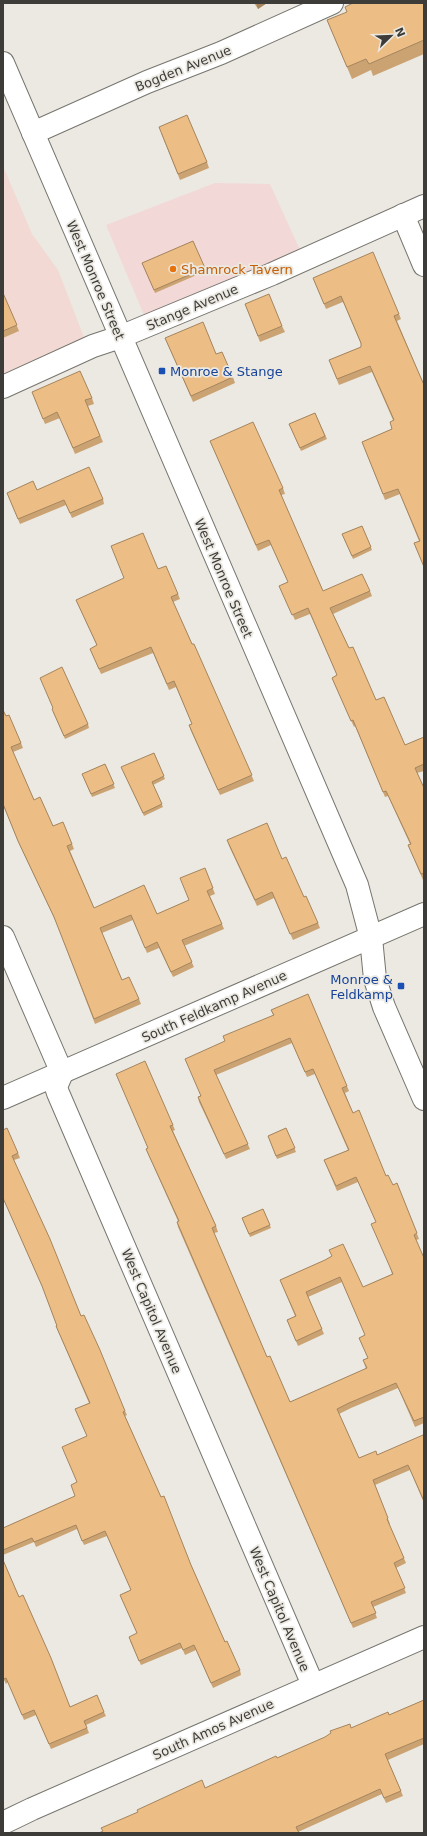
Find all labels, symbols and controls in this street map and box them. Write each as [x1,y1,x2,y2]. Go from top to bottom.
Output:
north arrow [371,16,411,56]
text: N [392,26,408,39]
street label: Bogden Avenue [133,42,233,95]
street label: West Monroe Street [64,218,127,342]
place label: Shamrock Tavern [181,262,293,277]
marker: Shamrock Tavern [168,264,178,274]
street label: Stange Avenue [144,281,240,334]
place label: Monroe & Stange [170,364,283,379]
marker: Monroe & Stange [157,366,167,376]
street label: West Monroe Street [192,516,255,640]
street label: South Feldkamp Avenue [139,968,289,1045]
place label: Monroe & Feldkamp [330,972,393,1002]
marker: Monroe & Feldkamp [396,981,406,991]
street label: West Capitol Avenue [118,1247,185,1376]
street label: West Capitol Avenue [246,1545,313,1674]
street label: South Amos Avenue [150,1696,276,1763]

